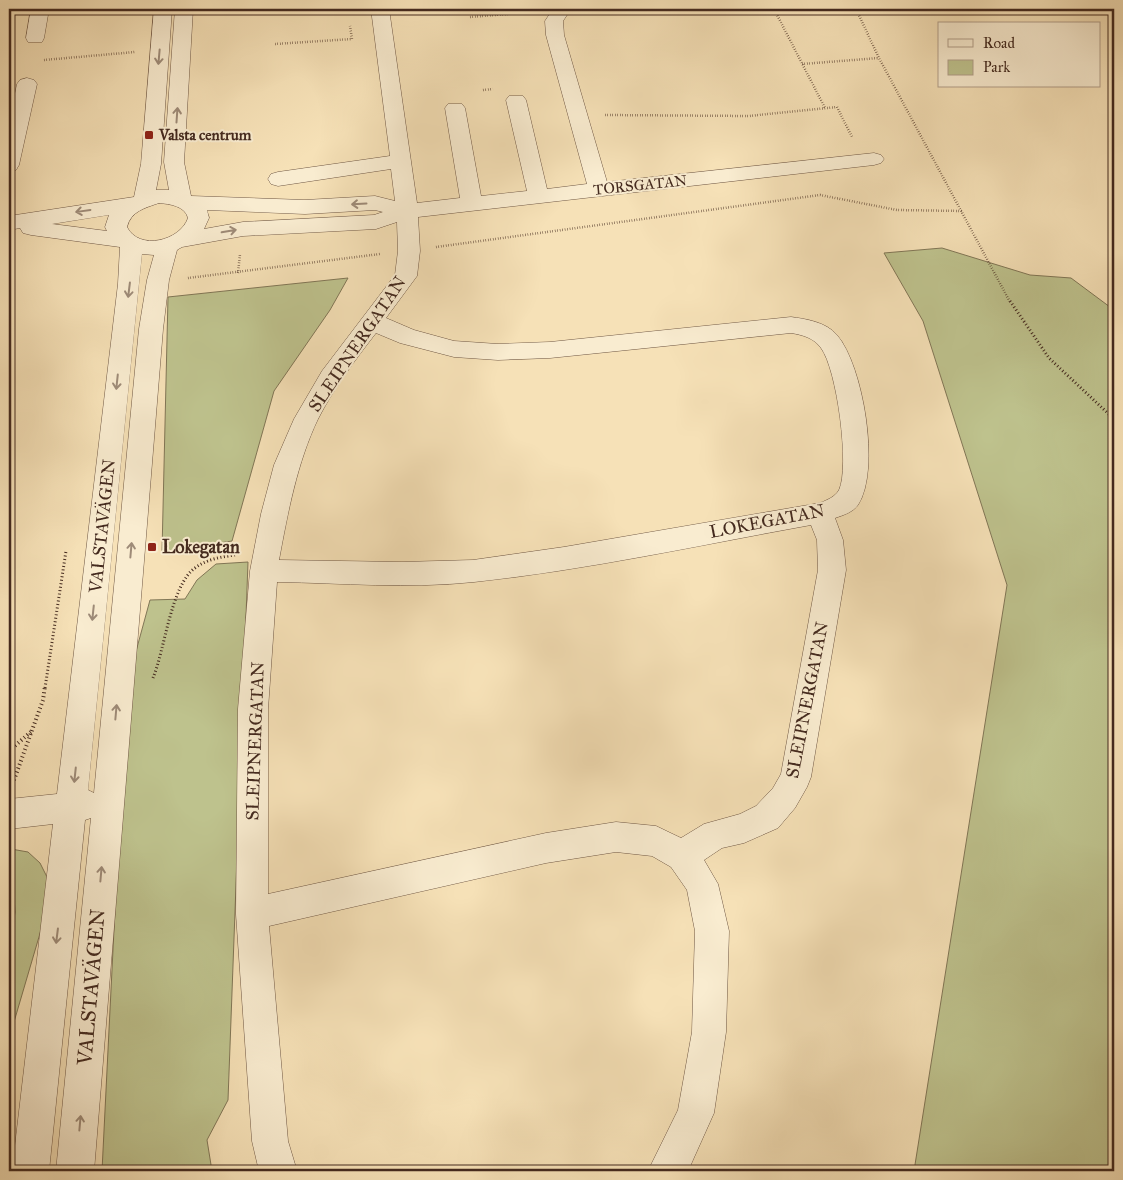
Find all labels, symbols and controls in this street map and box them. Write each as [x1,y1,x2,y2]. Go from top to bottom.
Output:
legend [938,22,1100,88]
text: Road [983,34,1015,52]
one-way arrow [154,49,164,65]
text: Park [983,58,1010,76]
one-way arrow [172,108,182,124]
place label: Valsta centrum [158,126,252,144]
marker: Valsta centrum [143,129,155,141]
street label: TORSGATAN [592,171,688,199]
one-way arrow [352,199,368,208]
one-way arrow [75,207,91,217]
one-way arrow [220,226,236,236]
street label: SLEIPNERGATAN [303,272,411,416]
one-way arrow [123,281,133,297]
one-way arrow [112,374,122,390]
street label: VALSTAVÄGEN [84,458,120,595]
street label: LOKEGATAN [708,499,826,543]
place label: Lokegatan [162,536,240,559]
marker: Lokegatan [146,541,158,553]
one-way arrow [126,542,136,558]
one-way arrow [88,605,98,621]
street label: SLEIPNERGATAN [781,620,833,780]
street label: SLEIPNERGATAN [241,661,269,821]
one-way arrow [111,704,120,720]
one-way arrow [70,767,80,783]
one-way arrow [96,866,106,882]
street label: VALSTAVÄGEN [71,908,111,1067]
one-way arrow [52,928,62,944]
one-way arrow [75,1115,84,1131]

